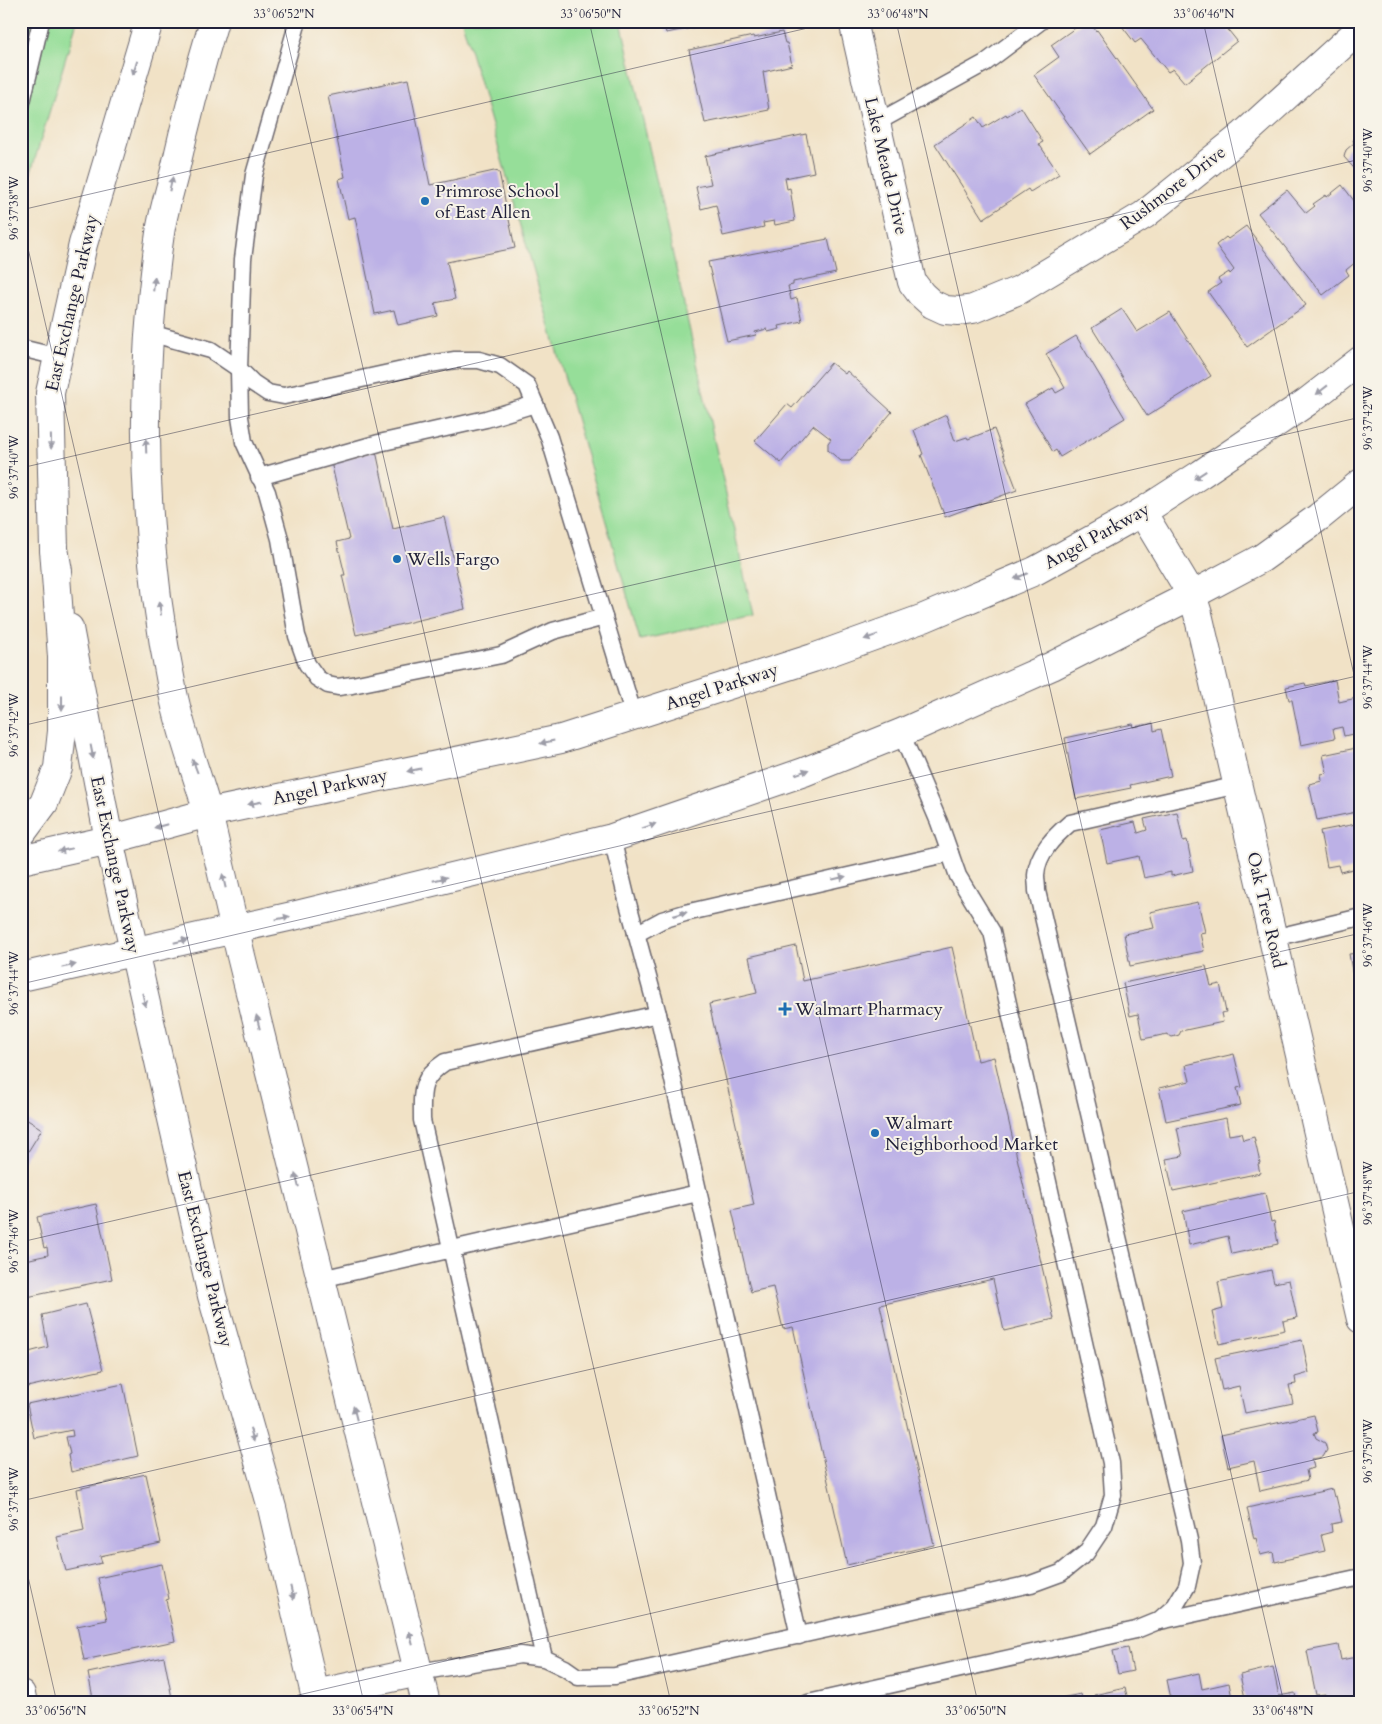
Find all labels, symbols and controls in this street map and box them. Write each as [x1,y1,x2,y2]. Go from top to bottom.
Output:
text: 33°06'52"N [254,6,315,22]
text: 33°06'50"N [561,6,622,22]
text: 33°06'48"N [868,6,929,22]
text: 33°06'46"N [1174,6,1235,22]
one-way arrow [130,61,138,76]
street label: Lake Meade Drive [858,95,914,237]
text: 96°37'40"W [1360,127,1376,192]
street label: Rushmore Drive [1115,140,1231,236]
text: 96°37'38"W [6,175,22,240]
one-way arrow [167,177,175,192]
place label: Primrose School of East Allen [435,179,559,225]
marker: Primrose School of East Allen [419,195,431,207]
street label: East Exchange Parkway [39,212,105,394]
one-way arrow [150,276,158,292]
one-way arrow [1316,384,1329,395]
text: 96°37'42"W [1360,385,1376,450]
text: 96°37'40"W [6,434,22,499]
one-way arrow [48,434,56,450]
one-way arrow [142,438,150,454]
one-way arrow [1193,470,1207,479]
street label: Angel Parkway [1040,496,1155,575]
place label: Wells Fargo [406,547,500,572]
marker: Wells Fargo [391,553,403,565]
one-way arrow [1014,573,1029,581]
one-way arrow [156,600,164,616]
one-way arrow [863,633,878,641]
text: 96°37'44"W [1360,644,1376,709]
street label: Angel Parkway [662,657,782,717]
text: 96°37'42"W [6,692,22,757]
one-way arrow [58,695,66,711]
one-way arrow [539,738,554,746]
one-way arrow [88,744,96,760]
one-way arrow [190,759,198,773]
street label: Angel Parkway [270,763,390,811]
one-way arrow [406,766,422,774]
one-way arrow [795,768,810,776]
street label: East Exchange Parkway [84,774,146,957]
one-way arrow [248,799,263,807]
one-way arrow [153,822,168,830]
one-way arrow [641,822,656,829]
one-way arrow [57,846,72,854]
street label: Oak Tree Road [1241,850,1292,971]
one-way arrow [220,874,228,889]
one-way arrow [831,874,846,882]
one-way arrow [433,875,448,883]
text: 96°37'46"W [1360,902,1376,967]
one-way arrow [673,910,688,918]
one-way arrow [275,914,290,922]
one-way arrow [174,937,189,945]
text: 96°37'44"W [6,950,22,1015]
one-way arrow [61,962,77,970]
one-way arrow [140,992,148,1007]
place label: Walmart Pharmacy [794,997,943,1022]
marker: Walmart Pharmacy [779,1003,791,1015]
one-way arrow [254,1015,262,1030]
place label: Walmart Neighborhood Market [884,1111,1058,1157]
marker: Walmart Neighborhood Market [869,1127,881,1139]
text: 96°37'48"W [1360,1160,1376,1225]
street label: East Exchange Parkway [171,1168,239,1350]
one-way arrow [293,1173,301,1188]
text: 96°37'46"W [6,1208,22,1273]
one-way arrow [351,1405,359,1420]
text: 96°37'50"W [1360,1418,1376,1483]
one-way arrow [248,1427,256,1443]
text: 96°37'48"W [6,1466,22,1531]
one-way arrow [288,1585,296,1600]
one-way arrow [406,1631,414,1646]
text: 33°06'56"N [26,1703,87,1719]
text: 33°06'54"N [333,1703,394,1719]
text: 33°06'52"N [639,1703,700,1719]
text: 33°06'50"N [946,1703,1007,1719]
text: 33°06'48"N [1253,1703,1314,1719]

